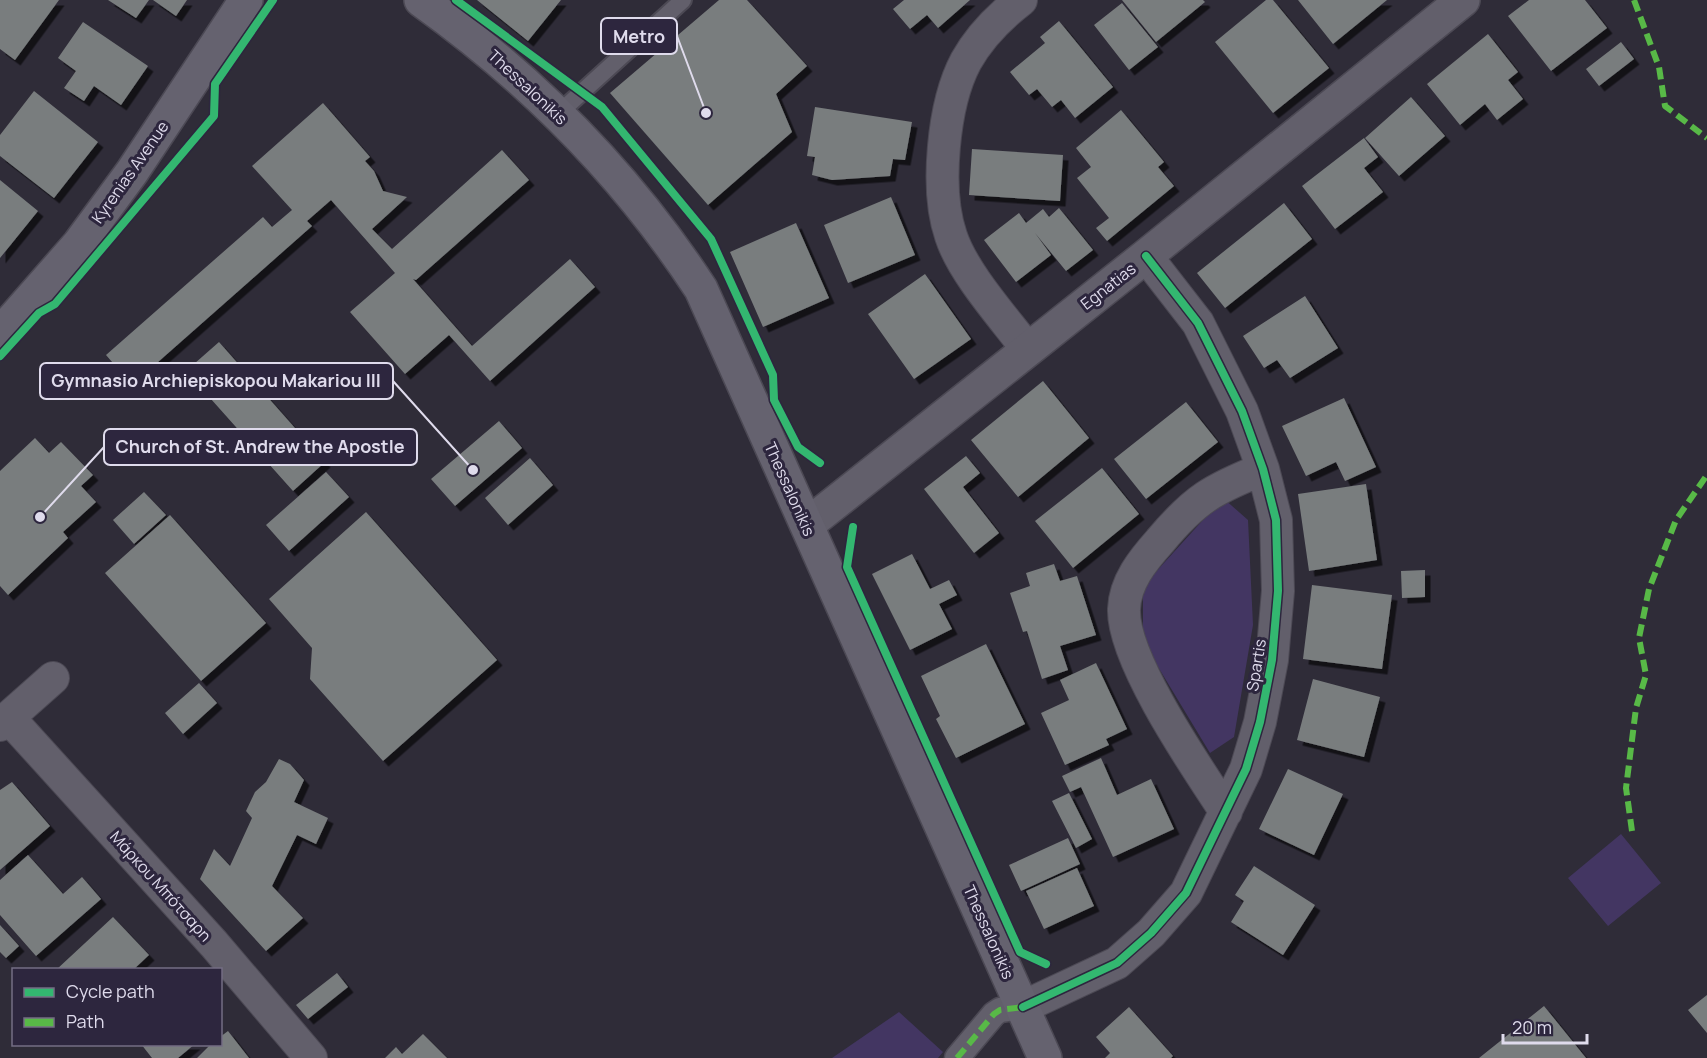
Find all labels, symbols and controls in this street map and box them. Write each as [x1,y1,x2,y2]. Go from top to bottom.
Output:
callout: Metro [601,18,677,54]
text: Metro [613,24,665,48]
street label: Thessalonikis [484,45,572,129]
street label: Kyrenias Avenue [86,116,174,228]
street label: Egnatias [1076,258,1140,314]
callout: Gymnasio Archiepiskopou Makariou III [40,363,393,399]
text: Gymnasio Archiepiskopou Makariou III [51,368,381,392]
callout: Church of St. Andrew the Apostle [104,429,417,465]
text: Church of St. Andrew the Apostle [115,434,405,458]
street label: Thessalonikis [759,439,821,539]
street label: Spartis [1241,637,1271,693]
street label: Μάρκου Μπότσαρη [105,826,217,946]
street label: Thessalonikis [958,882,1020,982]
legend [12,968,222,1046]
text: Cycle path [66,979,155,1003]
scale bar [1503,1007,1587,1045]
text: Path [66,1009,104,1033]
text: 20 m [1512,1015,1552,1039]

